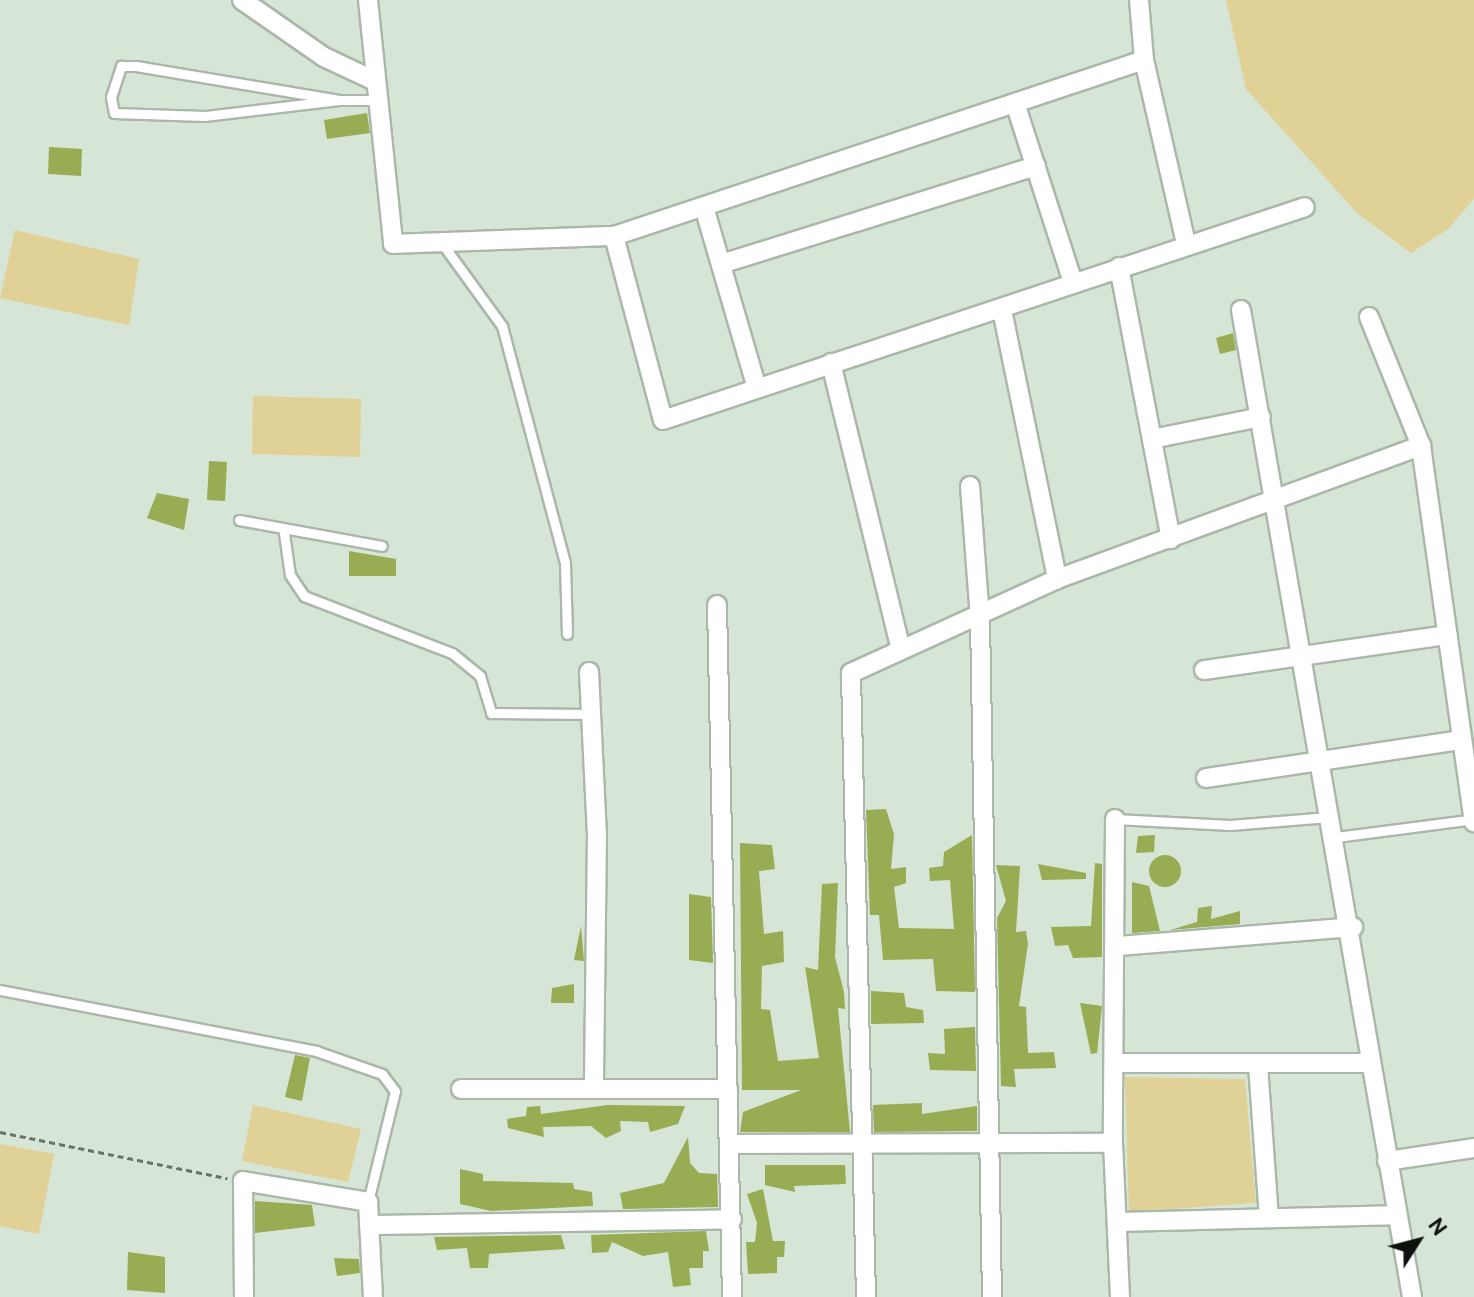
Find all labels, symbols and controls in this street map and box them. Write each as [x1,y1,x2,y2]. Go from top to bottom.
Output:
north arrow [1378,1201,1458,1281]
text: N [1422,1212,1453,1241]

